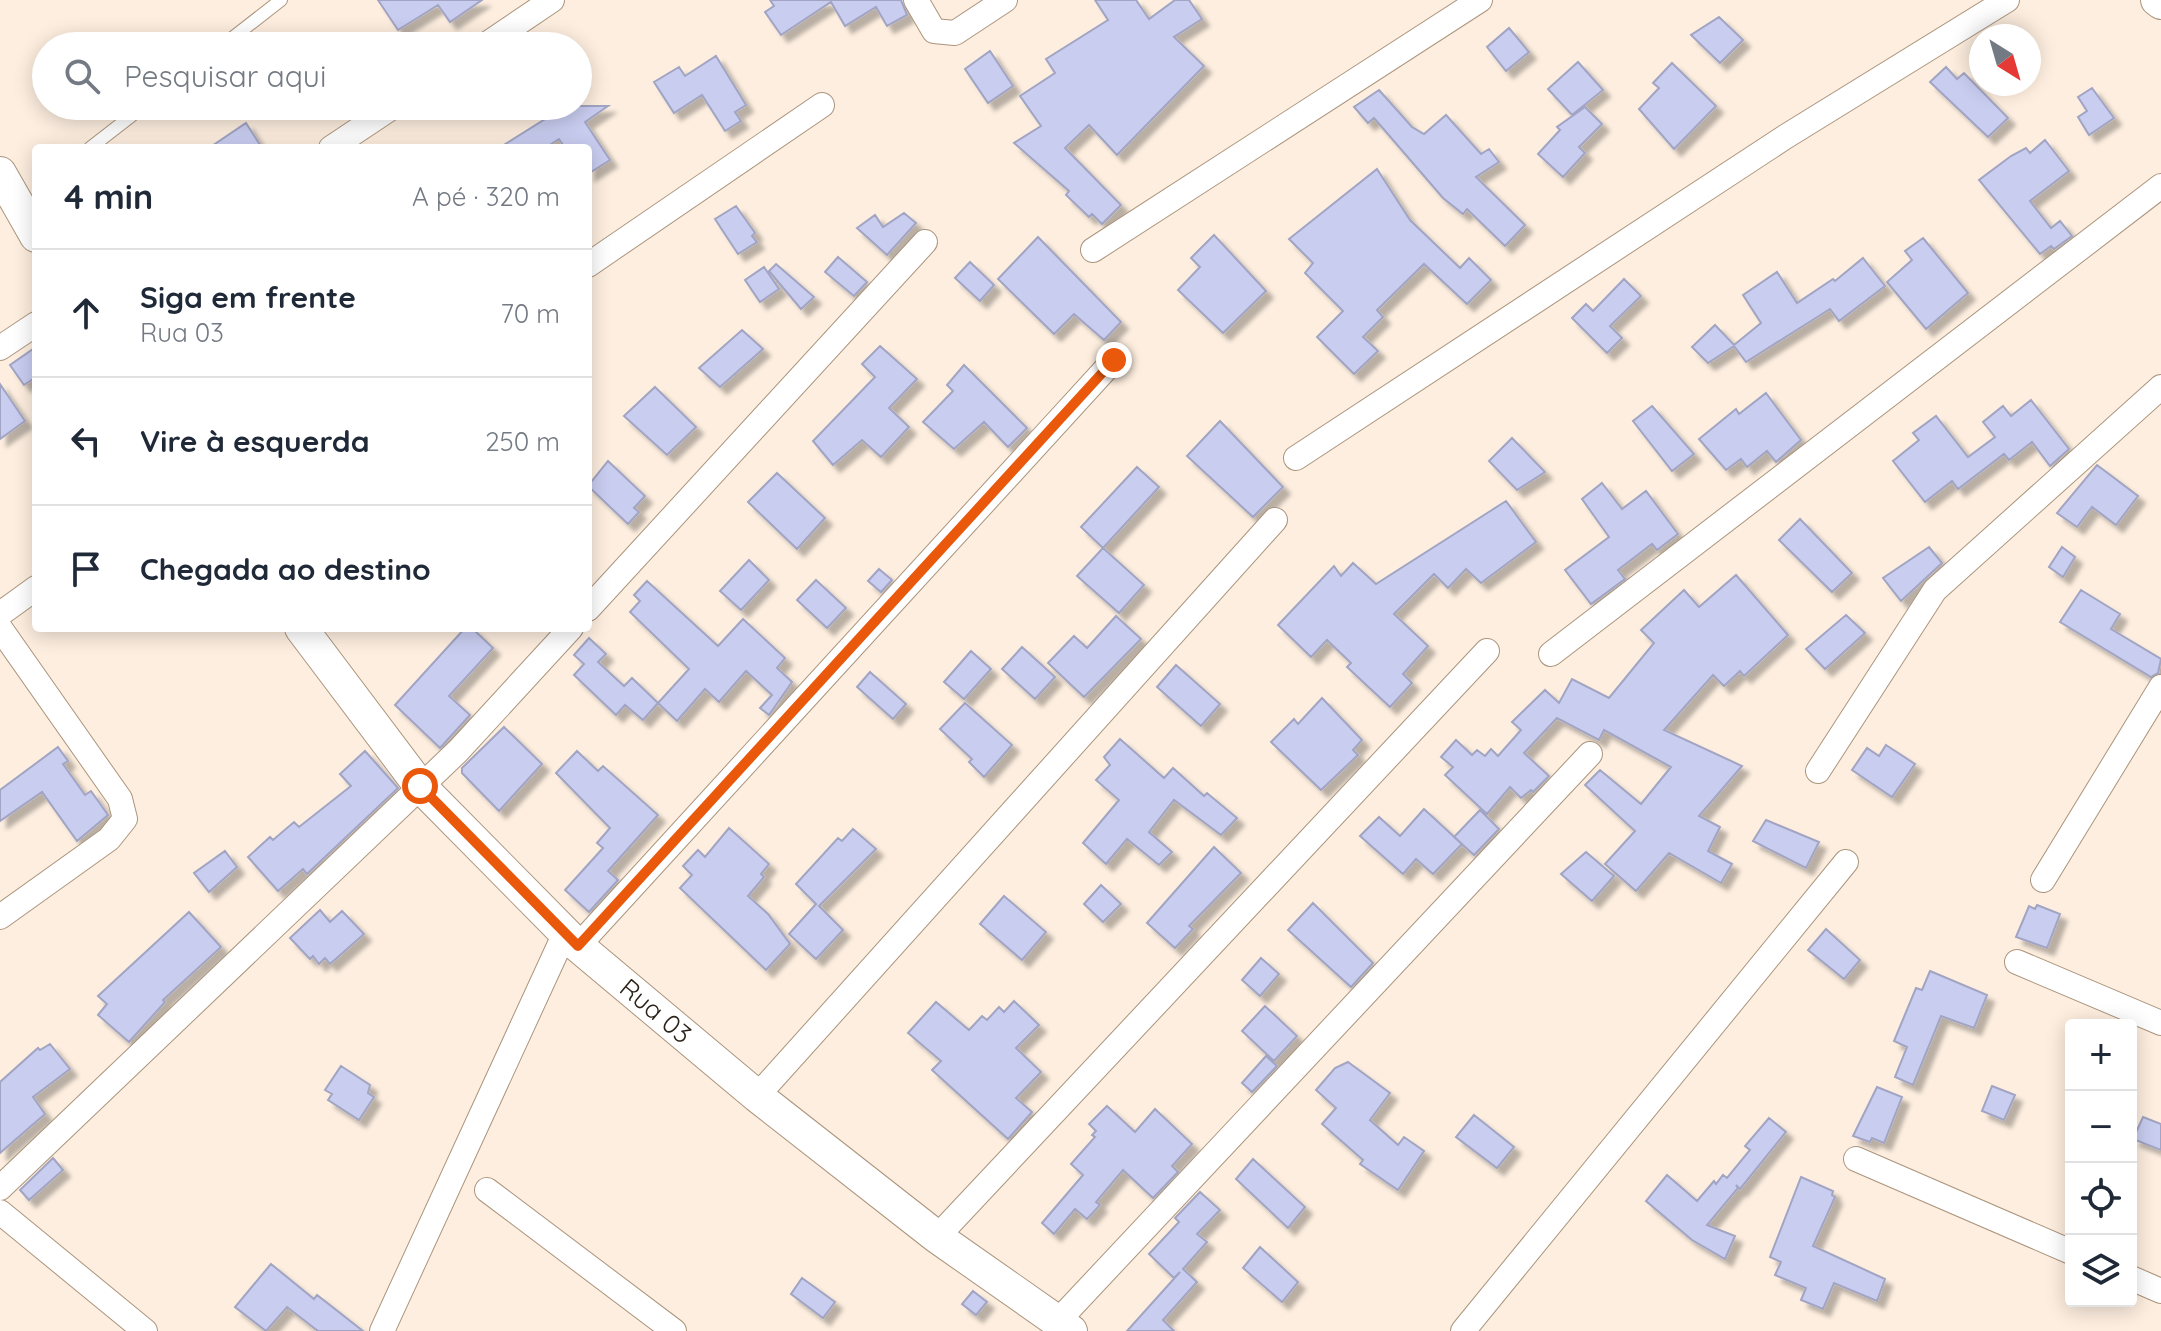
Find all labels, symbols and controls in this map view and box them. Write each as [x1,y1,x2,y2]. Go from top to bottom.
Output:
north arrow [1969,24,2041,96]
search box [32,32,592,120]
icon: search [60,54,104,98]
text: Pesquisar aqui [124,57,326,95]
text: 4 min [64,175,153,218]
text: A pé · 320 m [412,180,560,213]
text: Siga em frente [140,278,356,316]
icon: ahead [64,291,108,335]
text: 70 m [500,297,560,330]
text: Rua 03 [140,316,224,349]
route end [1096,342,1132,378]
icon: left [64,419,108,463]
text: Vire à esquerda [140,422,369,460]
text: 250 m [485,425,560,458]
icon: arrive [64,547,108,591]
text: Chegada ao destino [140,550,431,588]
route start [402,768,438,804]
street label: Rua 03 [613,971,699,1050]
map controls [2065,1019,2137,1307]
button: + [2065,1019,2137,1091]
button: − [2065,1091,2137,1163]
button: locate [2065,1163,2137,1235]
button: layers [2065,1235,2137,1307]

